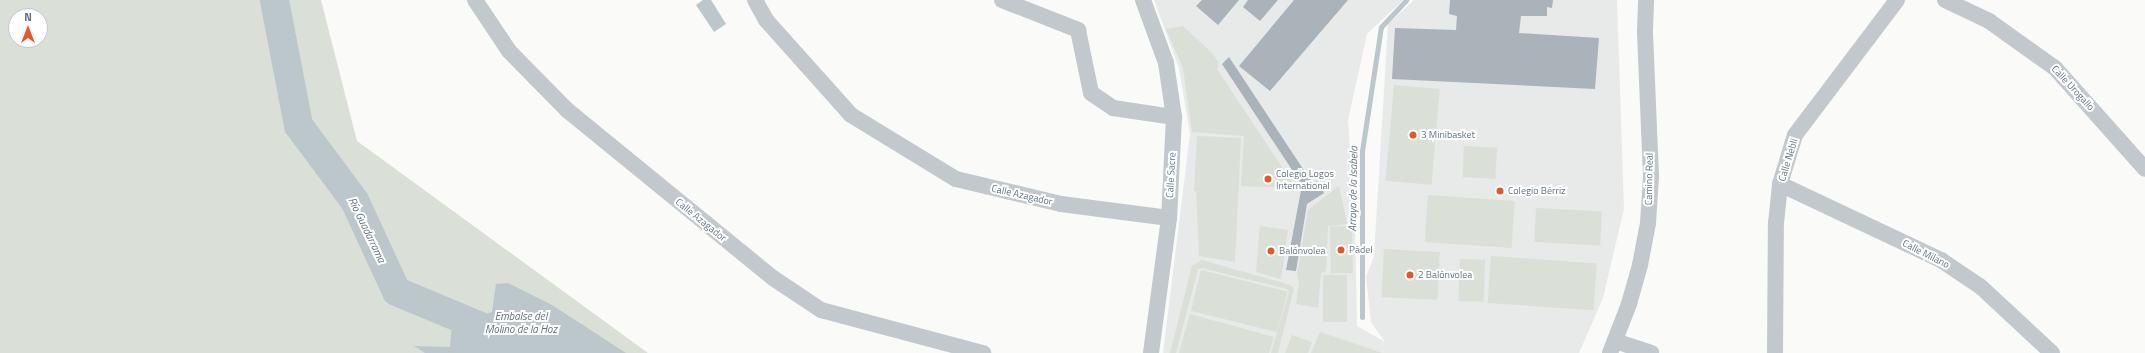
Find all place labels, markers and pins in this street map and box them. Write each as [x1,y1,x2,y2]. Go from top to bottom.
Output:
place label: 3 Minibasket [1421,129,1475,141]
marker: 3 Minibasket [1408,130,1418,140]
place label: Colegio Logos International [1276,167,1334,190]
marker: Colegio Logos International [1263,174,1273,184]
place label: Colegio Bérriz [1508,185,1566,197]
marker: Colegio Bérriz [1495,186,1505,196]
place label: Pádel [1349,244,1373,256]
place label: Balónvolea [1279,245,1325,257]
marker: Pádel [1336,245,1346,255]
marker: Balónvolea [1266,246,1276,256]
place label: 2 Balónvolea [1418,269,1472,281]
marker: 2 Balónvolea [1405,270,1415,280]

